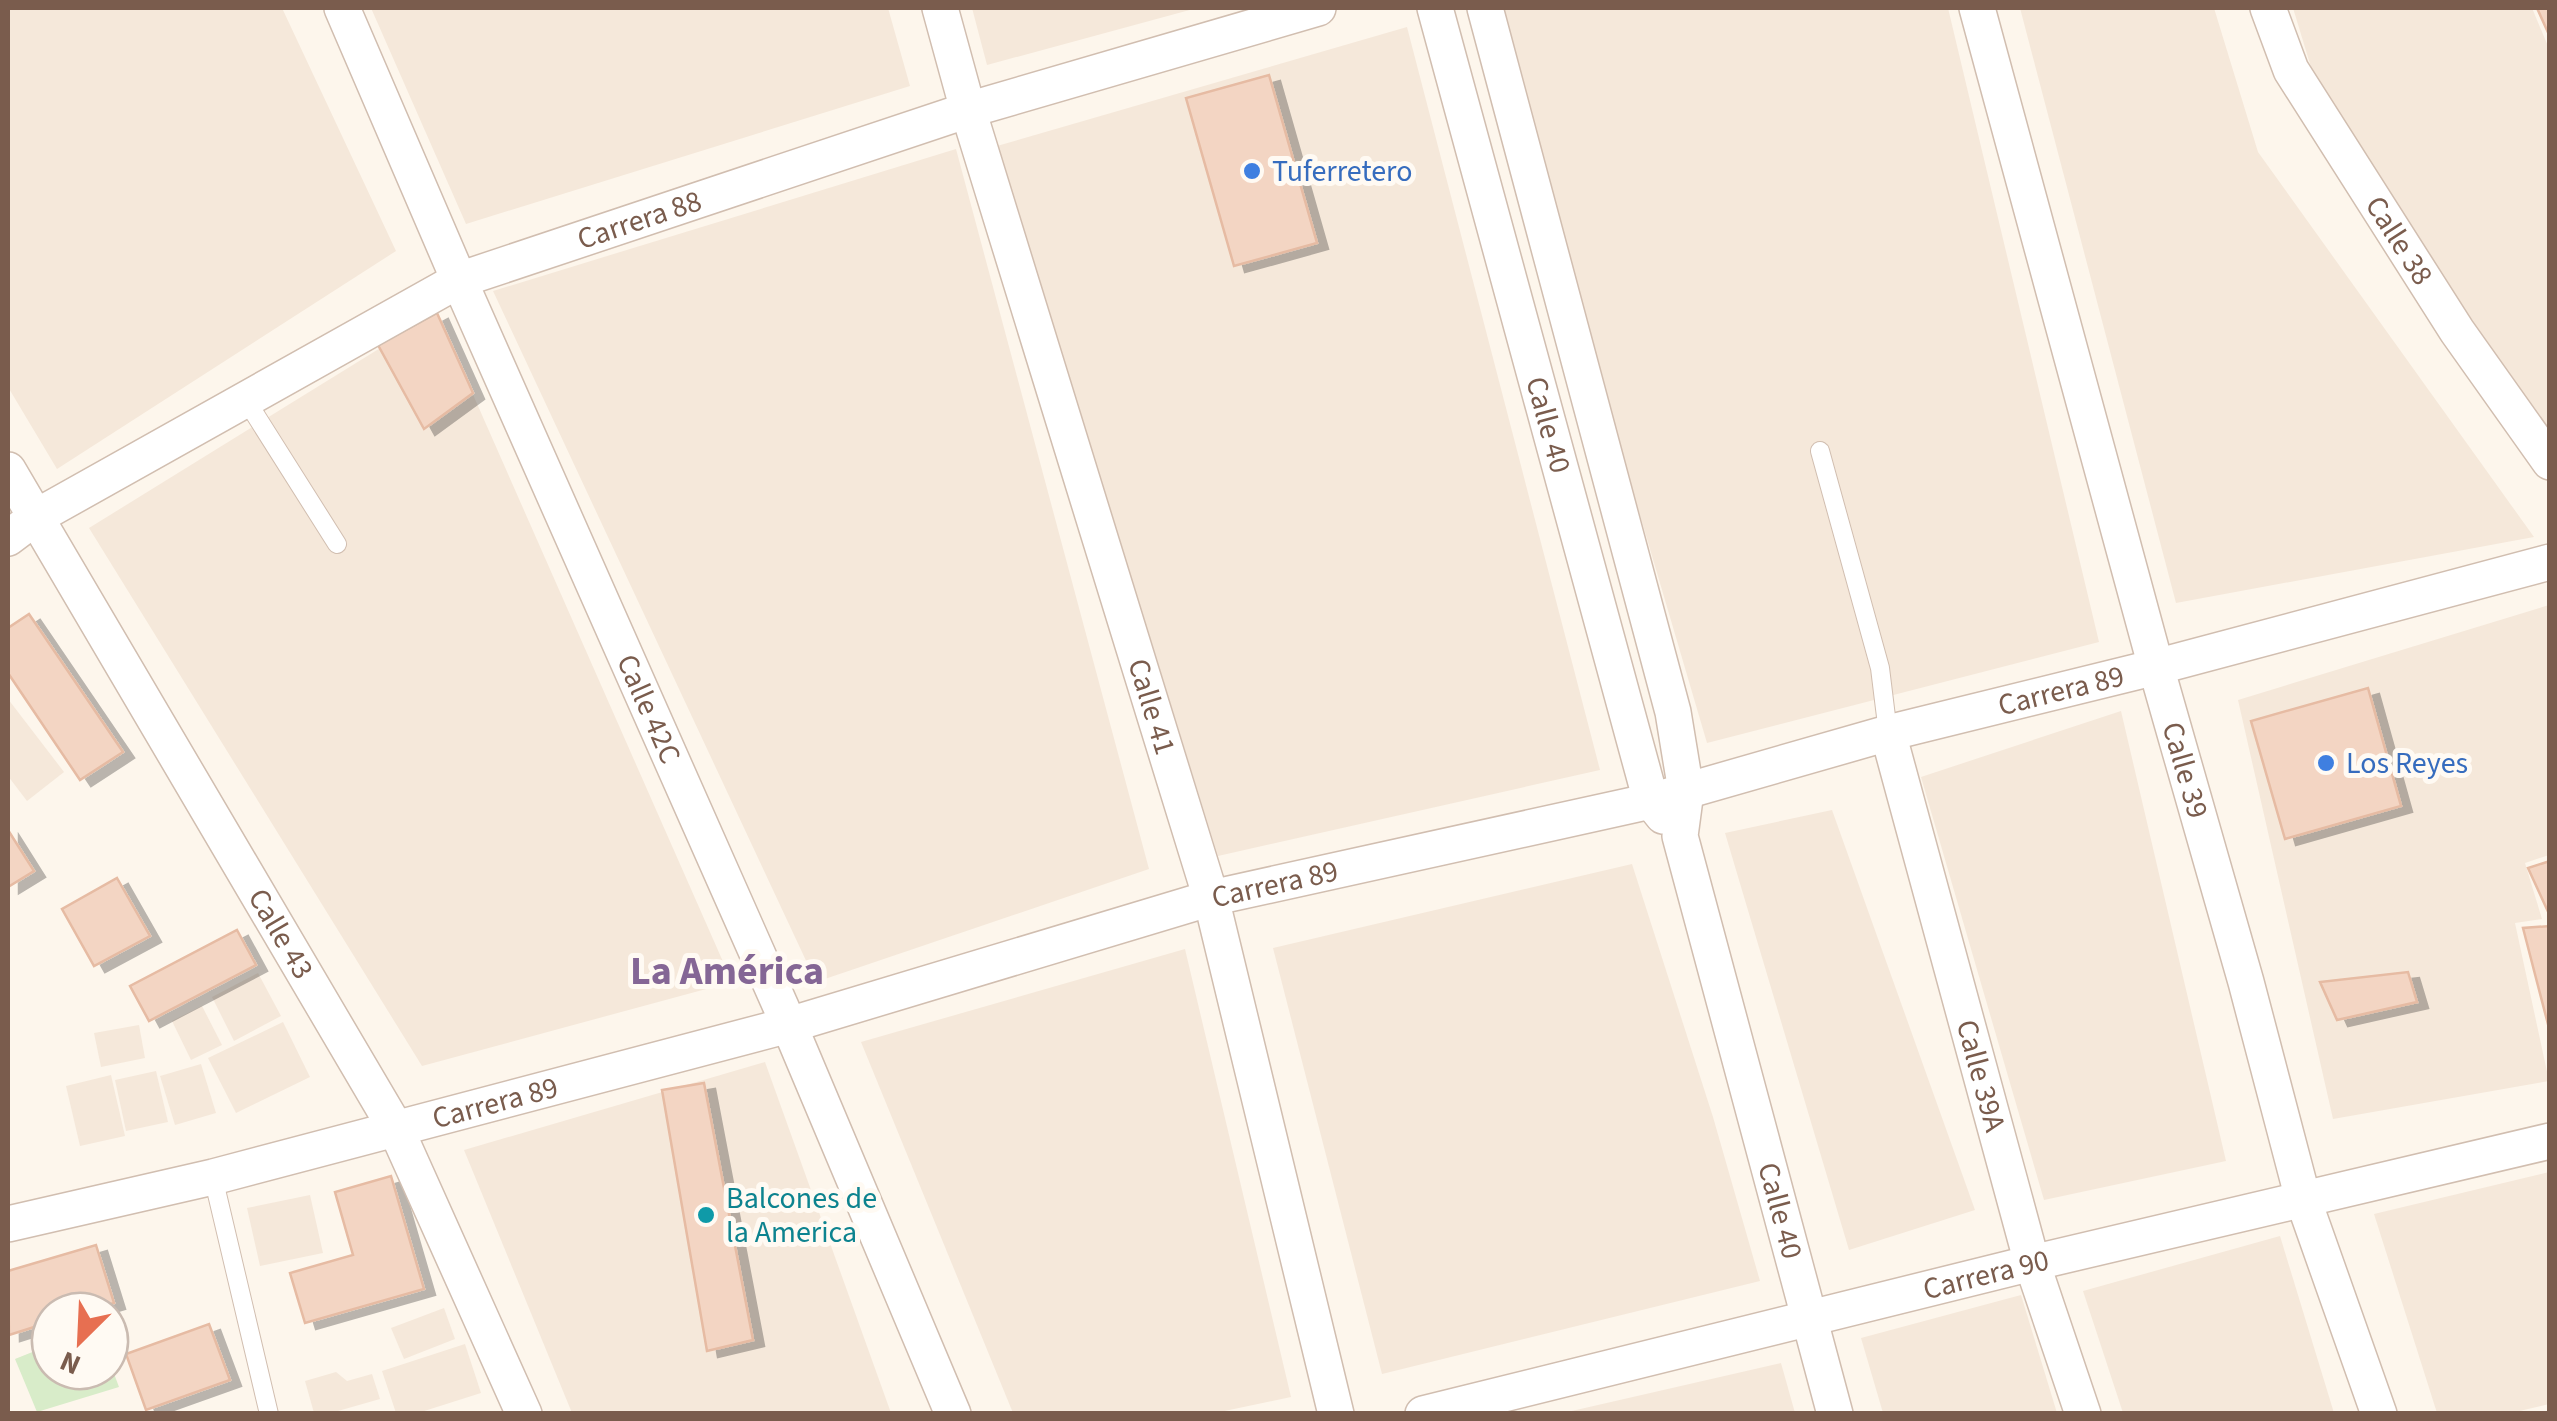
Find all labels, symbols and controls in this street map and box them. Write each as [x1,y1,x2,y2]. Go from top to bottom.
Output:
place label: Tuferretero [1272,150,1412,193]
marker: Tuferretero [1241,160,1263,182]
street label: Carrera 88 [572,179,707,260]
street label: Calle 38 [2355,187,2444,293]
street label: Calle 40 [1515,372,1582,478]
street label: Calle 42C [606,647,692,770]
street label: Calle 41 [1117,653,1187,760]
street label: Carrera 89 [1994,654,2128,727]
street label: Calle 39 [2151,717,2220,823]
place label: Los Reyes [2346,742,2468,785]
marker: Los Reyes [2315,752,2337,774]
street label: Carrera 89 [1207,849,1342,919]
street label: Calle 43 [237,880,324,987]
district label: La América [630,943,824,1000]
street label: Calle 39A [1945,1015,2017,1137]
street label: Carrera 89 [427,1065,563,1140]
street label: Calle 40 [1747,1158,1814,1264]
place label: Balcones de la America [726,1177,877,1254]
marker: Balcones de la America [695,1204,717,1226]
street label: Carrera 90 [1918,1238,2053,1311]
north arrow [30,1291,130,1391]
text: N [54,1341,87,1385]

